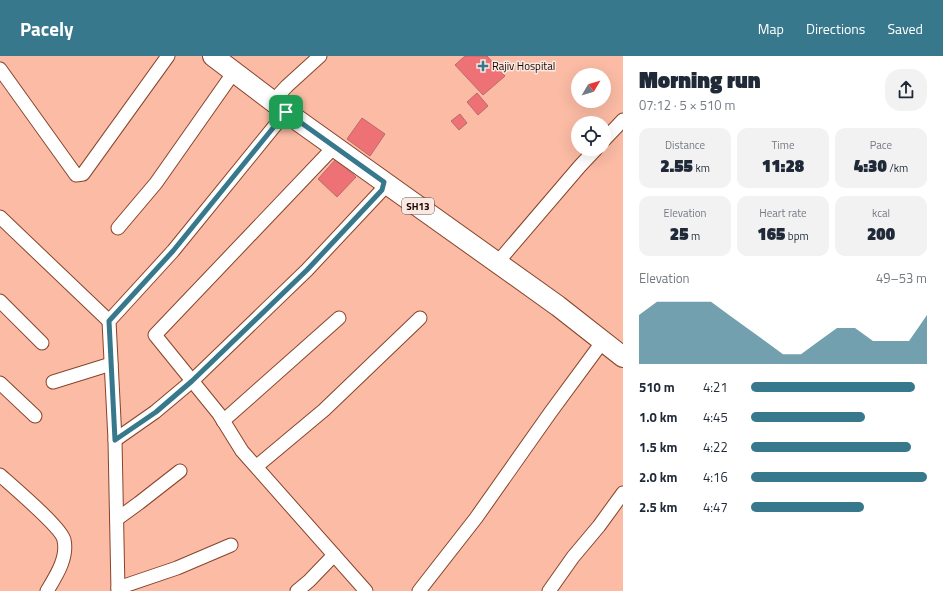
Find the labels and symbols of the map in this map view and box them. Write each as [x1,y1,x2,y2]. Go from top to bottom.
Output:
place label: Rajiv Hospital [492,58,555,74]
marker: Rajiv Hospital [477,60,489,72]
north arrow [571,68,611,108]
pin [269,95,303,129]
road number: SH13 [402,198,434,214]

